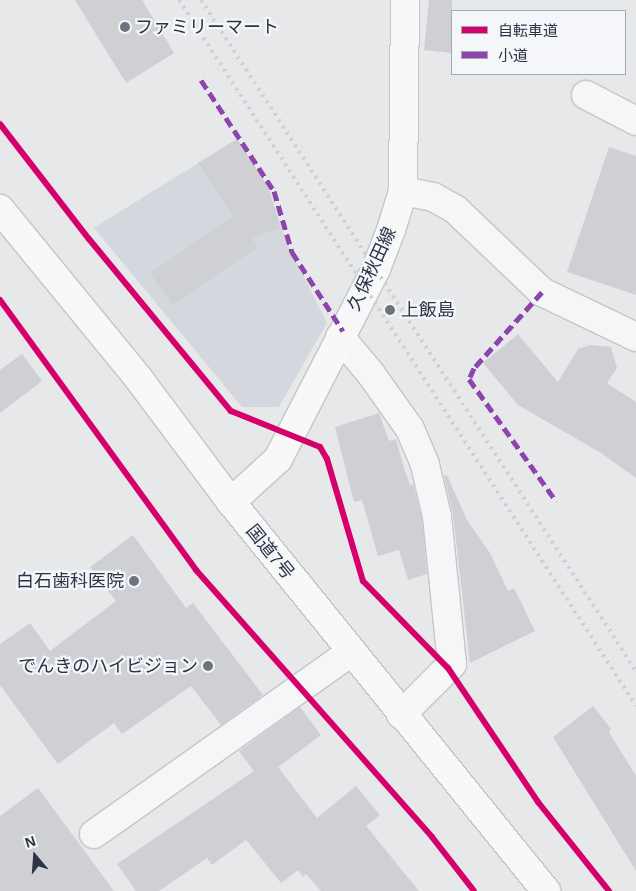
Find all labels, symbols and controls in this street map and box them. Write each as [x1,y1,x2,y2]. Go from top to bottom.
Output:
legend [451,10,626,75]
place label: ファミリーマート [135,16,279,38]
marker: ファミリーマート [119,21,131,33]
text: 自転車道 [498,22,558,39]
text: 小道 [498,47,528,64]
street label: 久保秋田線 [343,224,401,314]
place label: 上飯島 [401,299,455,321]
marker: 上飯島 [383,303,397,317]
street label: 国道7号 [241,520,299,584]
place label: 白石歯科医院 [16,570,124,592]
marker: 白石歯科医院 [128,575,140,587]
place label: でんきのハイビジョン [18,655,198,677]
marker: でんきのハイビジョン [202,660,214,672]
north arrow [10,831,60,881]
text: N [23,833,38,851]

